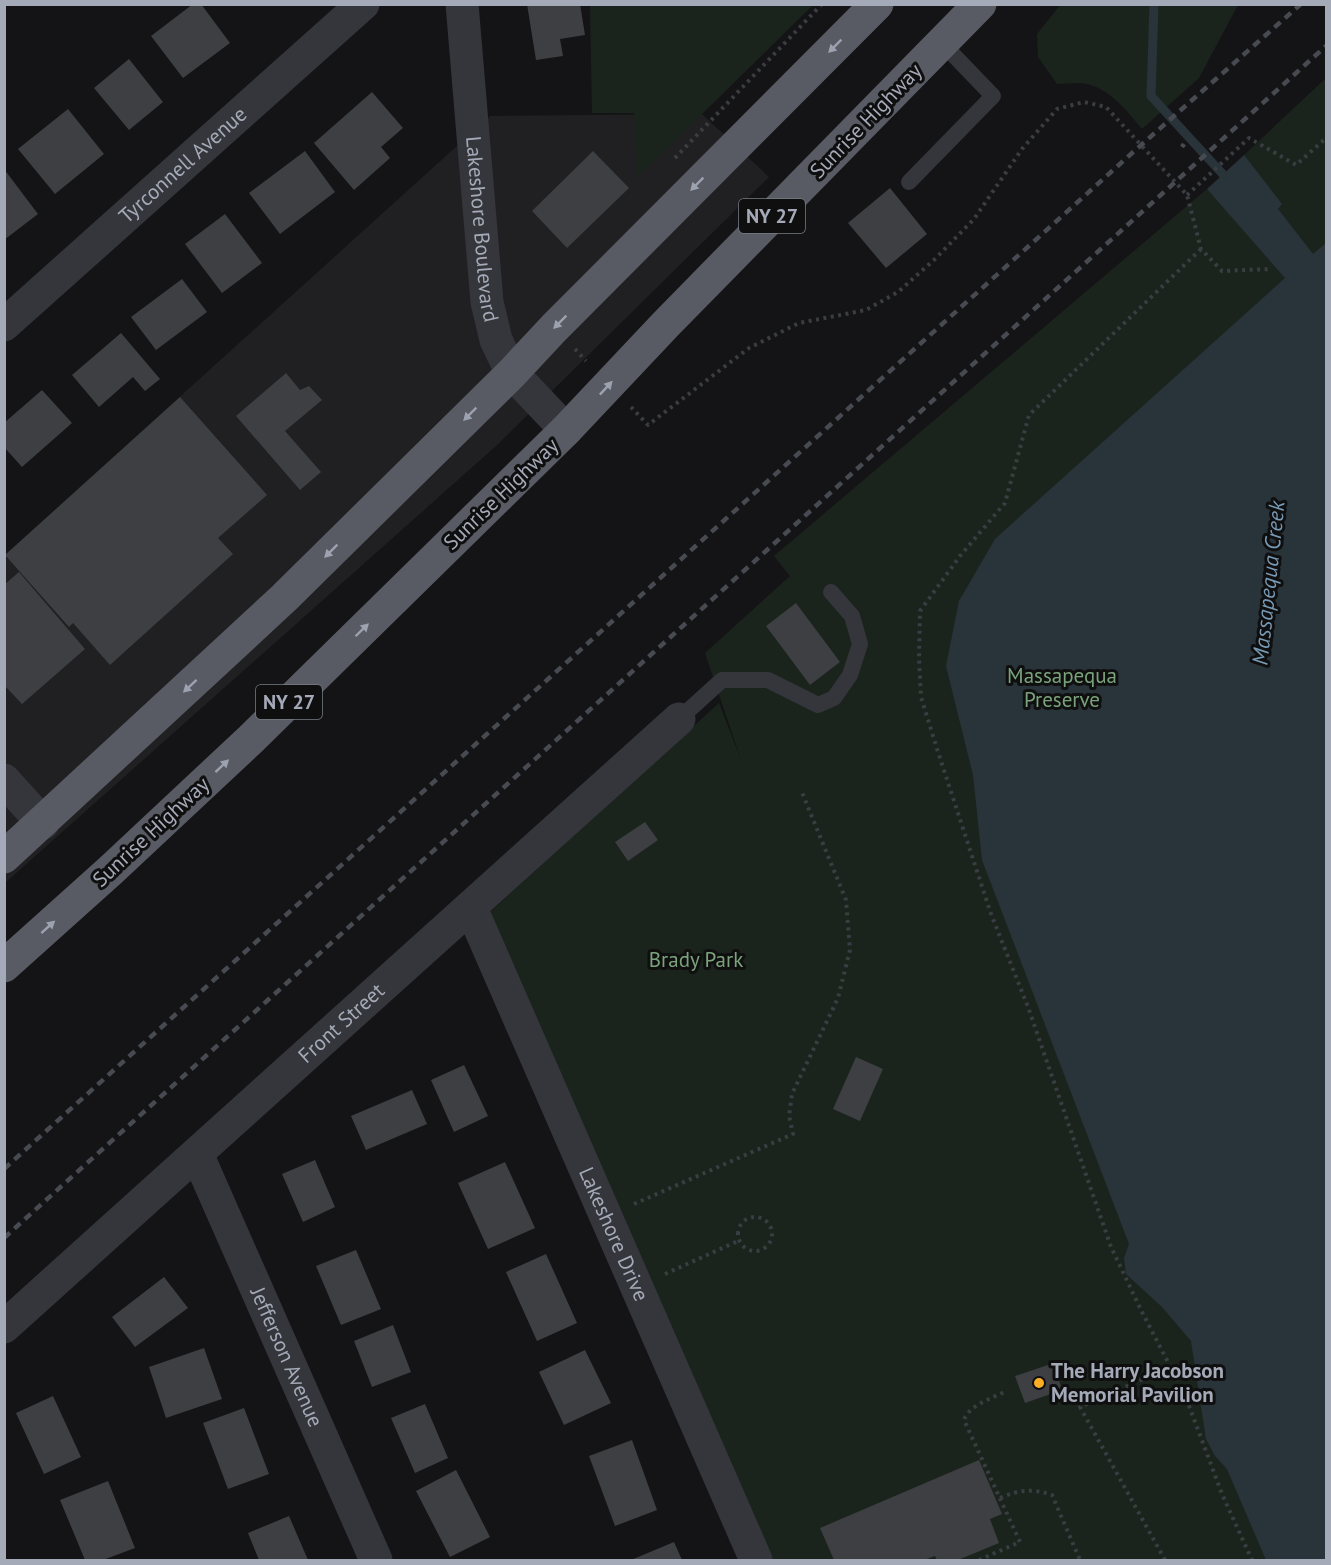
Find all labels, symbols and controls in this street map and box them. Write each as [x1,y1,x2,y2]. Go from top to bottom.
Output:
one-way arrow [829,38,843,52]
street label: Sunrise Highway [804,57,928,184]
street label: Tyrconnell Avenue [113,100,252,229]
street label: Lakeshore Boulevard [460,135,505,325]
one-way arrow [691,176,705,190]
road number: NY 27 [739,199,805,233]
one-way arrow [552,315,567,329]
one-way arrow [599,381,613,395]
one-way arrow [463,407,477,421]
street label: Sunrise Highway [437,432,564,555]
water label: Massapequa Creek [1245,499,1291,666]
one-way arrow [325,544,339,558]
one-way arrow [355,624,369,638]
park label: Massapequa Preserve [1007,662,1117,713]
one-way arrow [183,678,197,692]
road number: NY 27 [256,685,322,719]
one-way arrow [215,759,230,773]
street label: Sunrise Highway [87,770,215,893]
one-way arrow [40,921,55,934]
park label: Brady Park [649,946,743,973]
street label: Front Street [292,977,390,1069]
street label: Lakeshore Drive [573,1163,655,1305]
street label: Jefferson Avenue [244,1282,330,1431]
place label: The Harry Jacobson Memorial Pavilion [1051,1357,1224,1408]
marker: The Harry Jacobson Memorial Pavilion [1032,1376,1046,1390]

